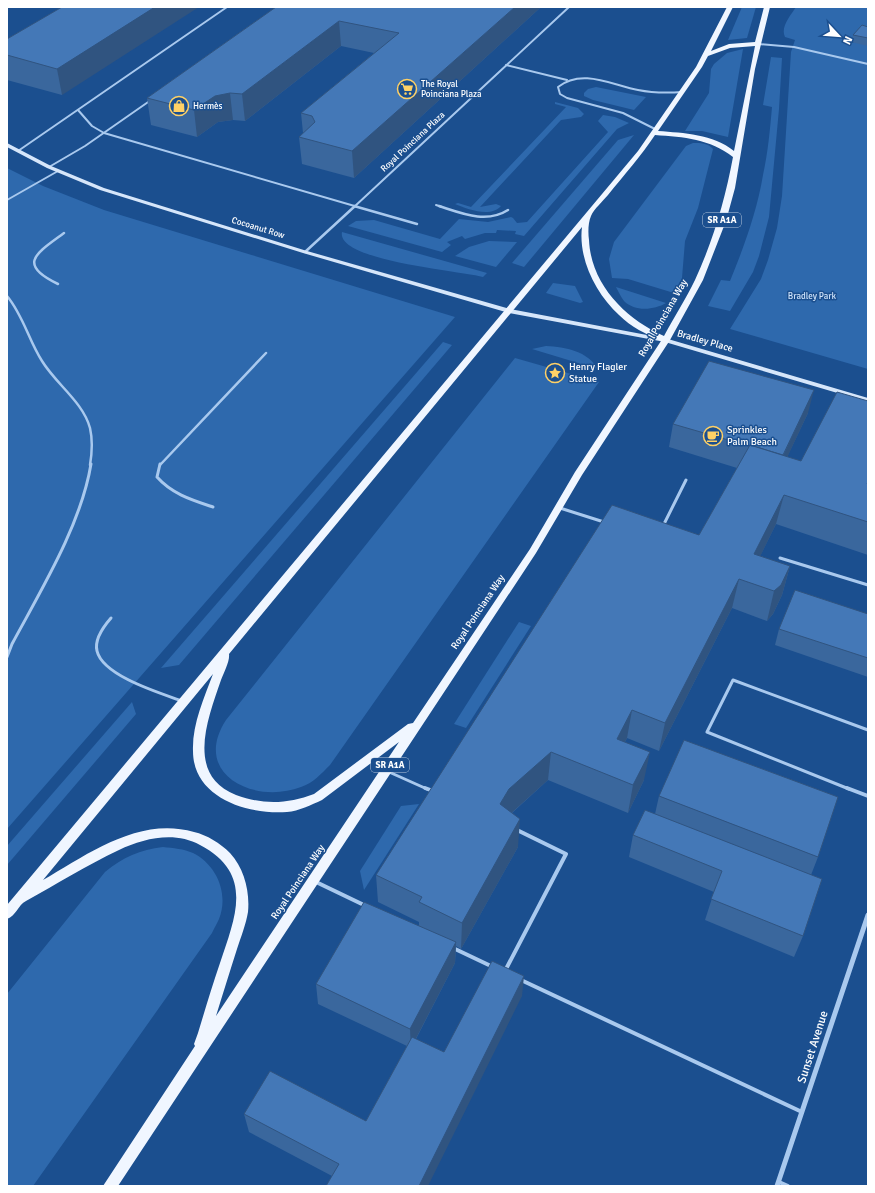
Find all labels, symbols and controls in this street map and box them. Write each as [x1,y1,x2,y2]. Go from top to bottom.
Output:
north arrow [819,16,859,56]
text: N [840,34,855,46]
supermarket icon: The Royal Poinciana Plaza [396,78,418,100]
place label: The Royal Poinciana Plaza [421,79,482,100]
shop icon: Hermès [168,95,190,117]
place label: Hermès [193,101,223,112]
street label: Royal Poinciana Plaza [379,109,448,175]
road number: SR A1A [703,213,741,227]
street label: Cocoanut Row [230,215,286,241]
street label: Royal Poinciana Way [636,277,690,359]
park label: Bradley Park [788,291,837,302]
street label: Bradley Place [676,327,734,355]
place label: Henry Flagler Statue [569,361,627,385]
place icon: Henry Flagler Statue [544,362,566,384]
place label: Sprinkles Palm Beach [727,424,777,448]
cafe icon: Sprinkles Palm Beach [702,425,724,447]
street label: Royal Poinciana Way [449,572,508,652]
road number: SR A1A [371,758,409,772]
street label: Royal Poinciana Way [269,842,328,922]
street label: Sunset Avenue [794,1009,832,1085]

